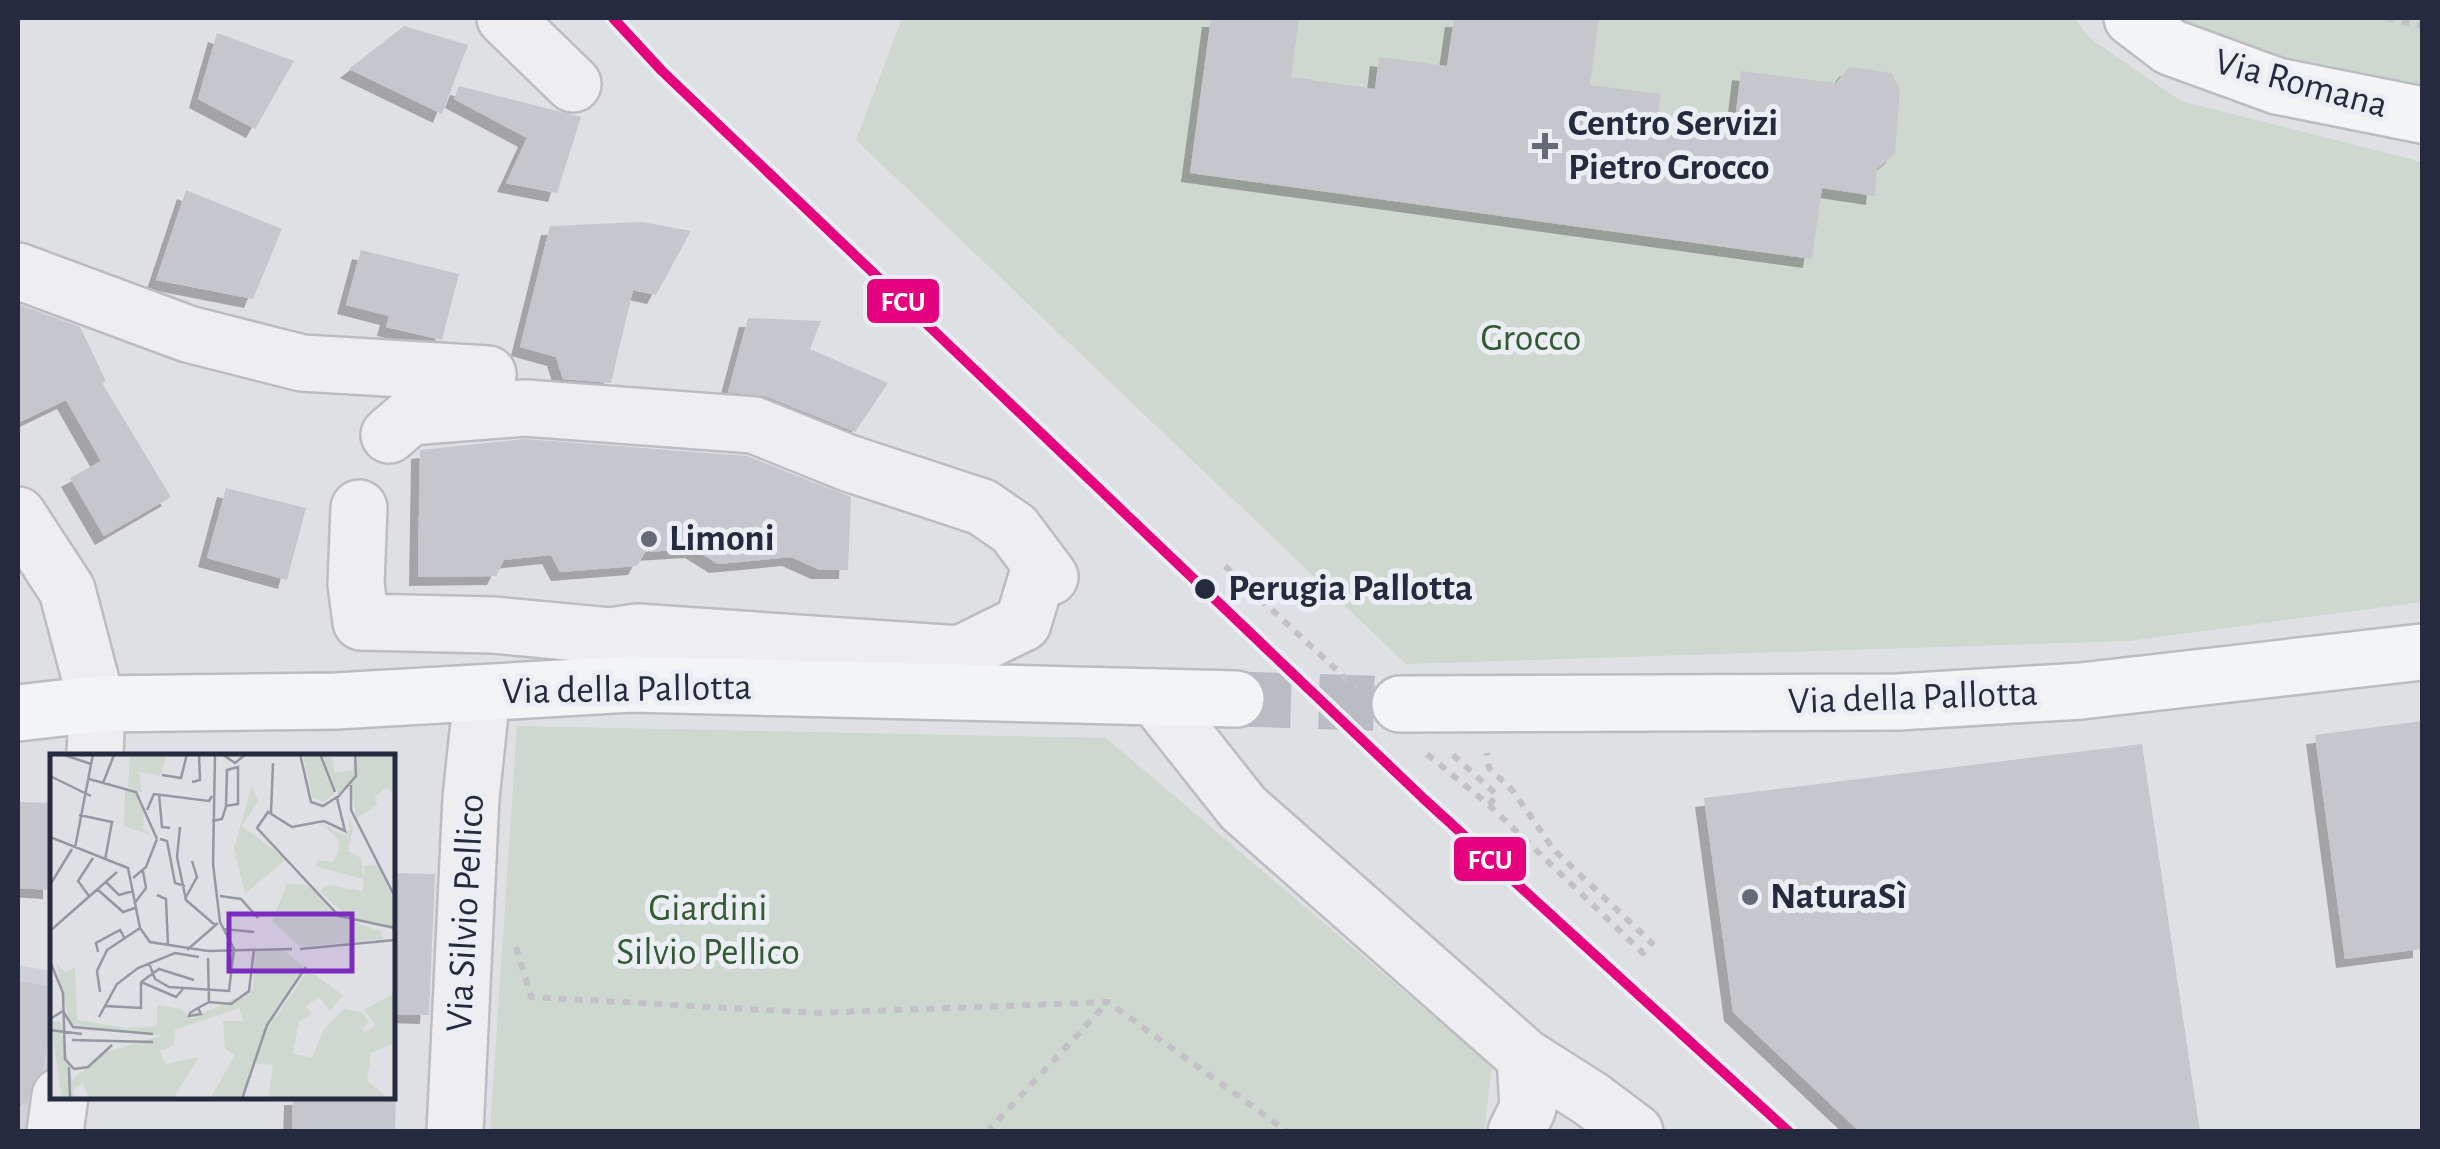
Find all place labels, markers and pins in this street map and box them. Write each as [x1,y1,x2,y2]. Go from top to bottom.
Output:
place label: Centro Servizi Pietro Grocco [1568,105,1778,187]
marker: Centro Servizi Pietro Grocco [1532,133,1558,159]
place label: Limoni [669,520,775,558]
marker: Limoni [638,528,660,550]
place label: Perugia Pallotta [1228,570,1473,608]
marker: Perugia Pallotta [1192,576,1218,602]
place label: NaturaSì [1770,878,1907,916]
marker: NaturaSì [1739,886,1761,908]

